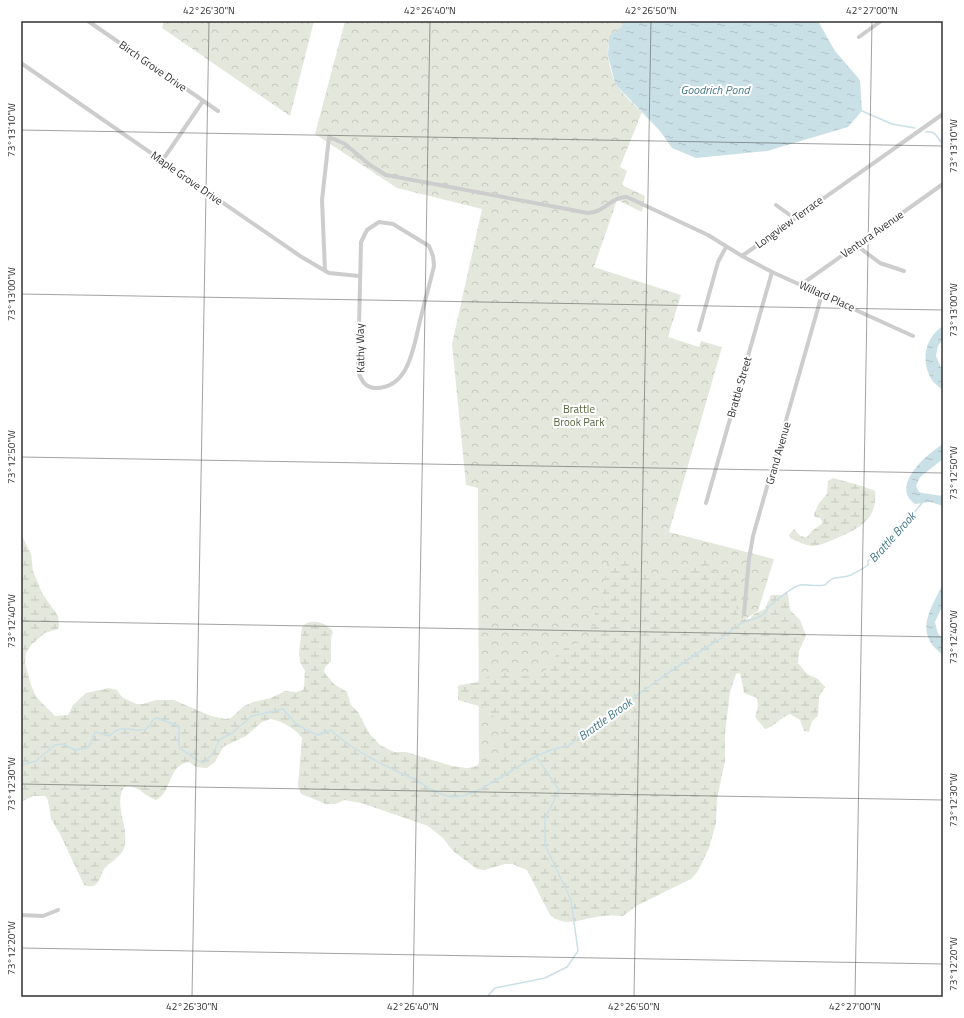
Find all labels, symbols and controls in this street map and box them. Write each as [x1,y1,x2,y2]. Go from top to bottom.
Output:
text: 42°26'30"N [183,3,235,18]
text: 42°26'40"N [404,3,456,18]
text: 42°26'50"N [625,3,677,18]
text: 42°27'00"N [846,3,898,18]
street label: Birch Grove Drive [116,37,190,96]
water label: Goodrich Pond [681,80,751,99]
text: 73°13'10"W [4,103,19,157]
text: 73°13'10"W [946,119,961,173]
street label: Maple Grove Drive [148,147,227,209]
street label: Longview Terrace [752,192,827,252]
street label: Ventura Avenue [837,206,907,262]
text: 73°13'00"W [4,267,19,321]
street label: Willard Place [797,277,858,316]
text: 73°13'00"W [946,283,961,337]
street label: Kathy Way [352,322,368,373]
street label: Brattle Street [723,355,755,419]
park label: Brattle Brook Park [554,401,605,430]
street label: Grand Avenue [761,419,795,486]
text: 73°12'50"W [4,430,19,484]
text: 73°12'50"W [946,446,961,500]
water label: Brattle Brook [864,506,921,567]
text: 73°12'40"W [4,594,19,648]
text: 73°12'40"W [946,610,961,664]
water label: Brattle Brook [574,692,637,745]
text: 73°12'30"W [4,757,19,811]
text: 73°12'30"W [946,773,961,827]
text: 73°12'20"W [4,921,19,975]
text: 73°12'20"W [946,937,961,991]
text: 42°26'30"N [166,999,218,1014]
text: 42°26'40"N [387,999,439,1014]
text: 42°26'50"N [608,999,660,1014]
text: 42°27'00"N [829,999,881,1014]

